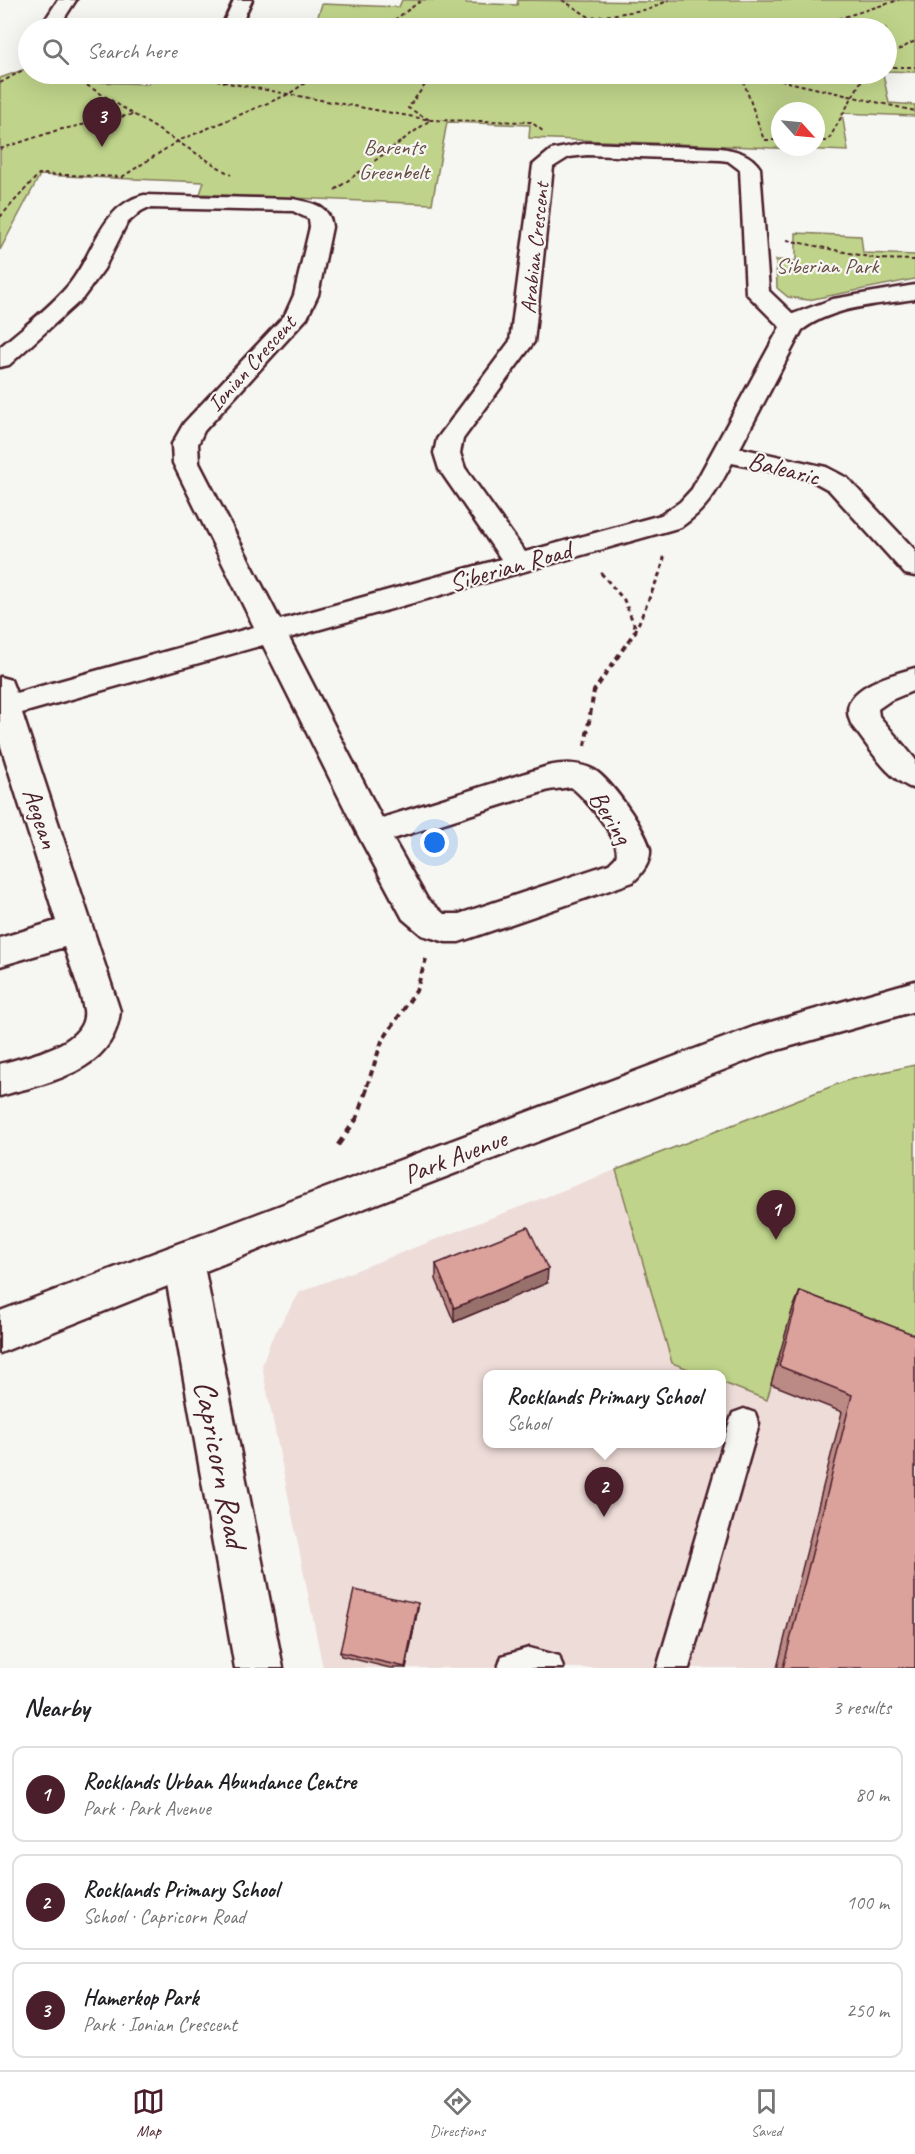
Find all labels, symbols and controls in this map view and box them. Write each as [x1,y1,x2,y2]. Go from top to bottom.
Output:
search box [18,18,897,84]
icon: search [39,35,72,68]
text: Search here [87,37,177,65]
pin: 3 [82,98,122,147]
north arrow [771,102,825,156]
park label: Barents Greenbelt [359,133,432,186]
street label: Arabian Crescent [514,178,556,315]
park label: Siberian Park [776,252,880,280]
street label: Ionian Crescent [201,308,304,417]
street label: Balearic [745,444,824,494]
street label: Siberian Road [445,532,578,600]
street label: Aegean [15,784,66,853]
street label: Bering [581,784,641,852]
your location [420,828,449,857]
street label: Park Avenue [399,1121,514,1191]
pin: 1 [756,1190,796,1240]
popup [483,1370,726,1448]
street label: Capricorn Road [184,1377,258,1555]
text: Rocklands Primary School [507,1383,702,1411]
text: School [507,1411,550,1436]
pin: 2 [584,1468,624,1517]
text: Nearby [24,1691,89,1724]
text: 3 results [832,1695,891,1720]
text: Rocklands Urban Abundance Centre [83,1768,356,1796]
text: 1 [41,1782,50,1807]
text: 80 m [855,1782,889,1807]
text: Park · Park Avenue [83,1796,211,1821]
text: Rocklands Primary School [83,1876,279,1904]
text: 2 [41,1890,50,1915]
text: 100 m [846,1890,889,1915]
text: School · Capricorn Road [83,1904,245,1929]
text: Hamerkop Park [83,1984,198,2012]
text: 3 [41,1998,50,2023]
text: 250 m [846,1998,889,2023]
text: Park · Ionian Crescent [83,2012,237,2037]
tab: Map [132,2085,165,2141]
tab: Directions [430,2085,485,2141]
tab: Saved [750,2085,783,2141]

